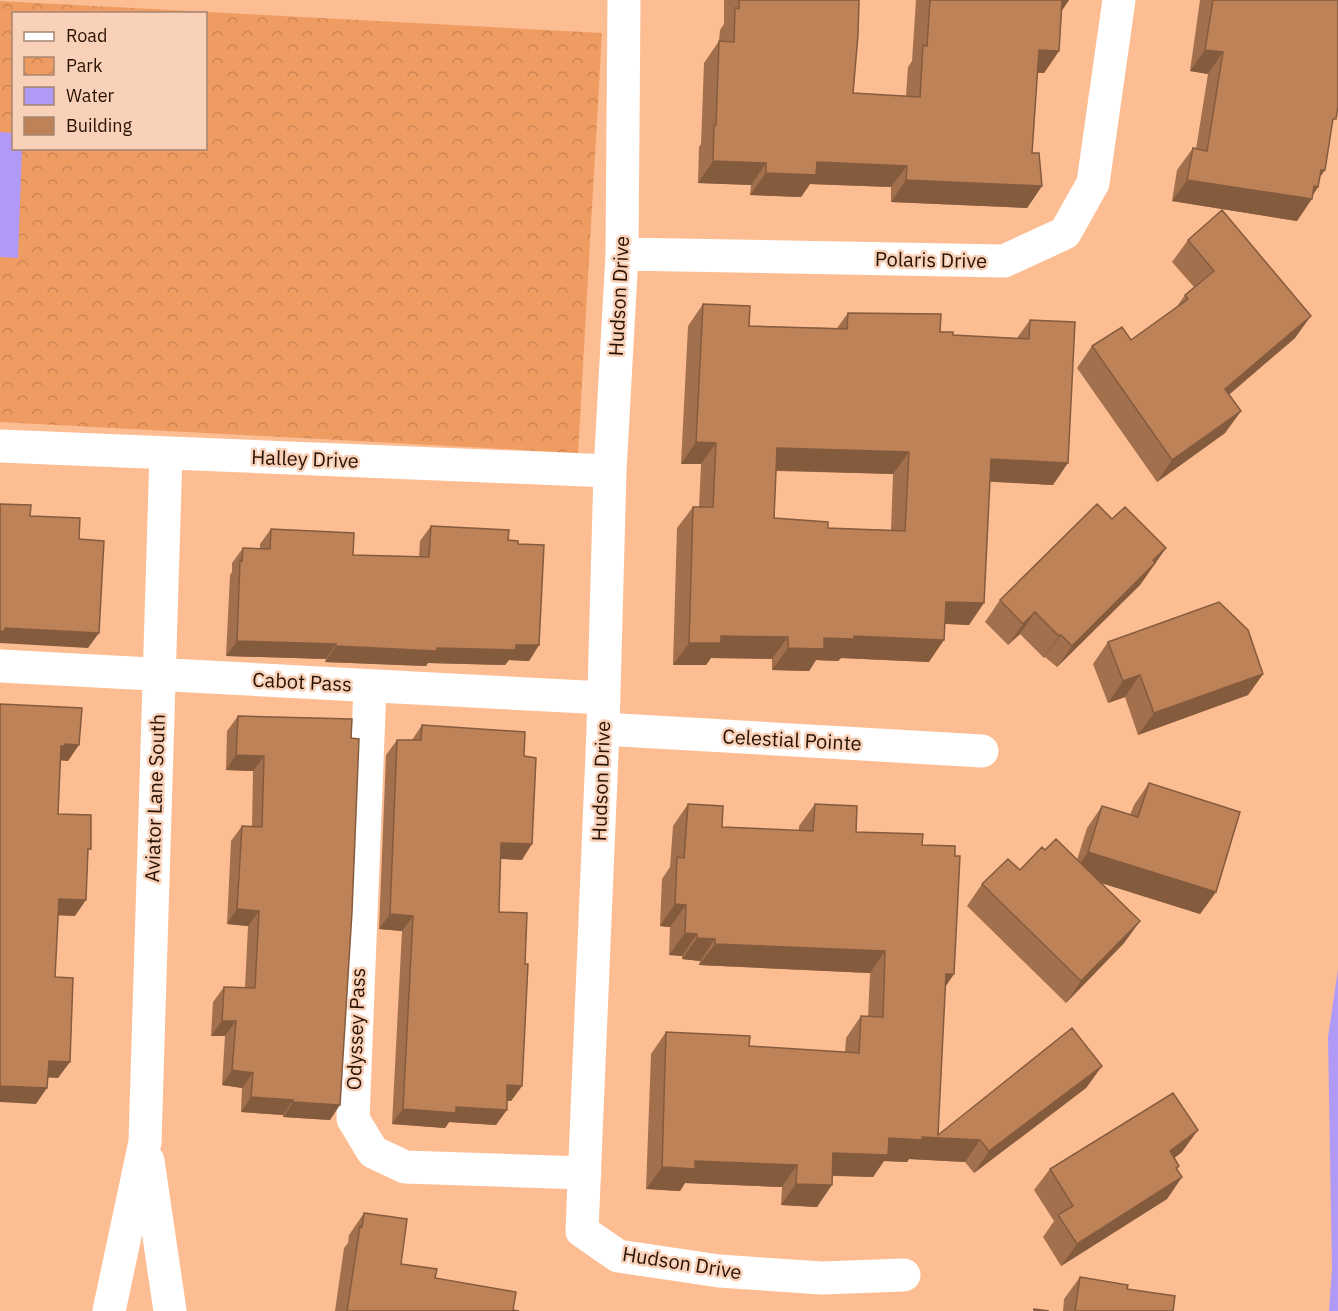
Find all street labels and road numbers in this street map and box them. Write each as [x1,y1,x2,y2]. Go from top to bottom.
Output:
street label: Hudson Drive [602,235,635,357]
street label: Polaris Drive [875,245,987,274]
street label: Halley Drive [251,443,359,474]
street label: Cabot Pass [252,665,352,698]
street label: Aviator Lane South [138,713,171,883]
street label: Hudson Drive [585,720,616,842]
street label: Celestial Pointe [722,722,862,757]
street label: Odyssey Pass [340,967,371,1091]
street label: Hudson Drive [620,1240,744,1285]

